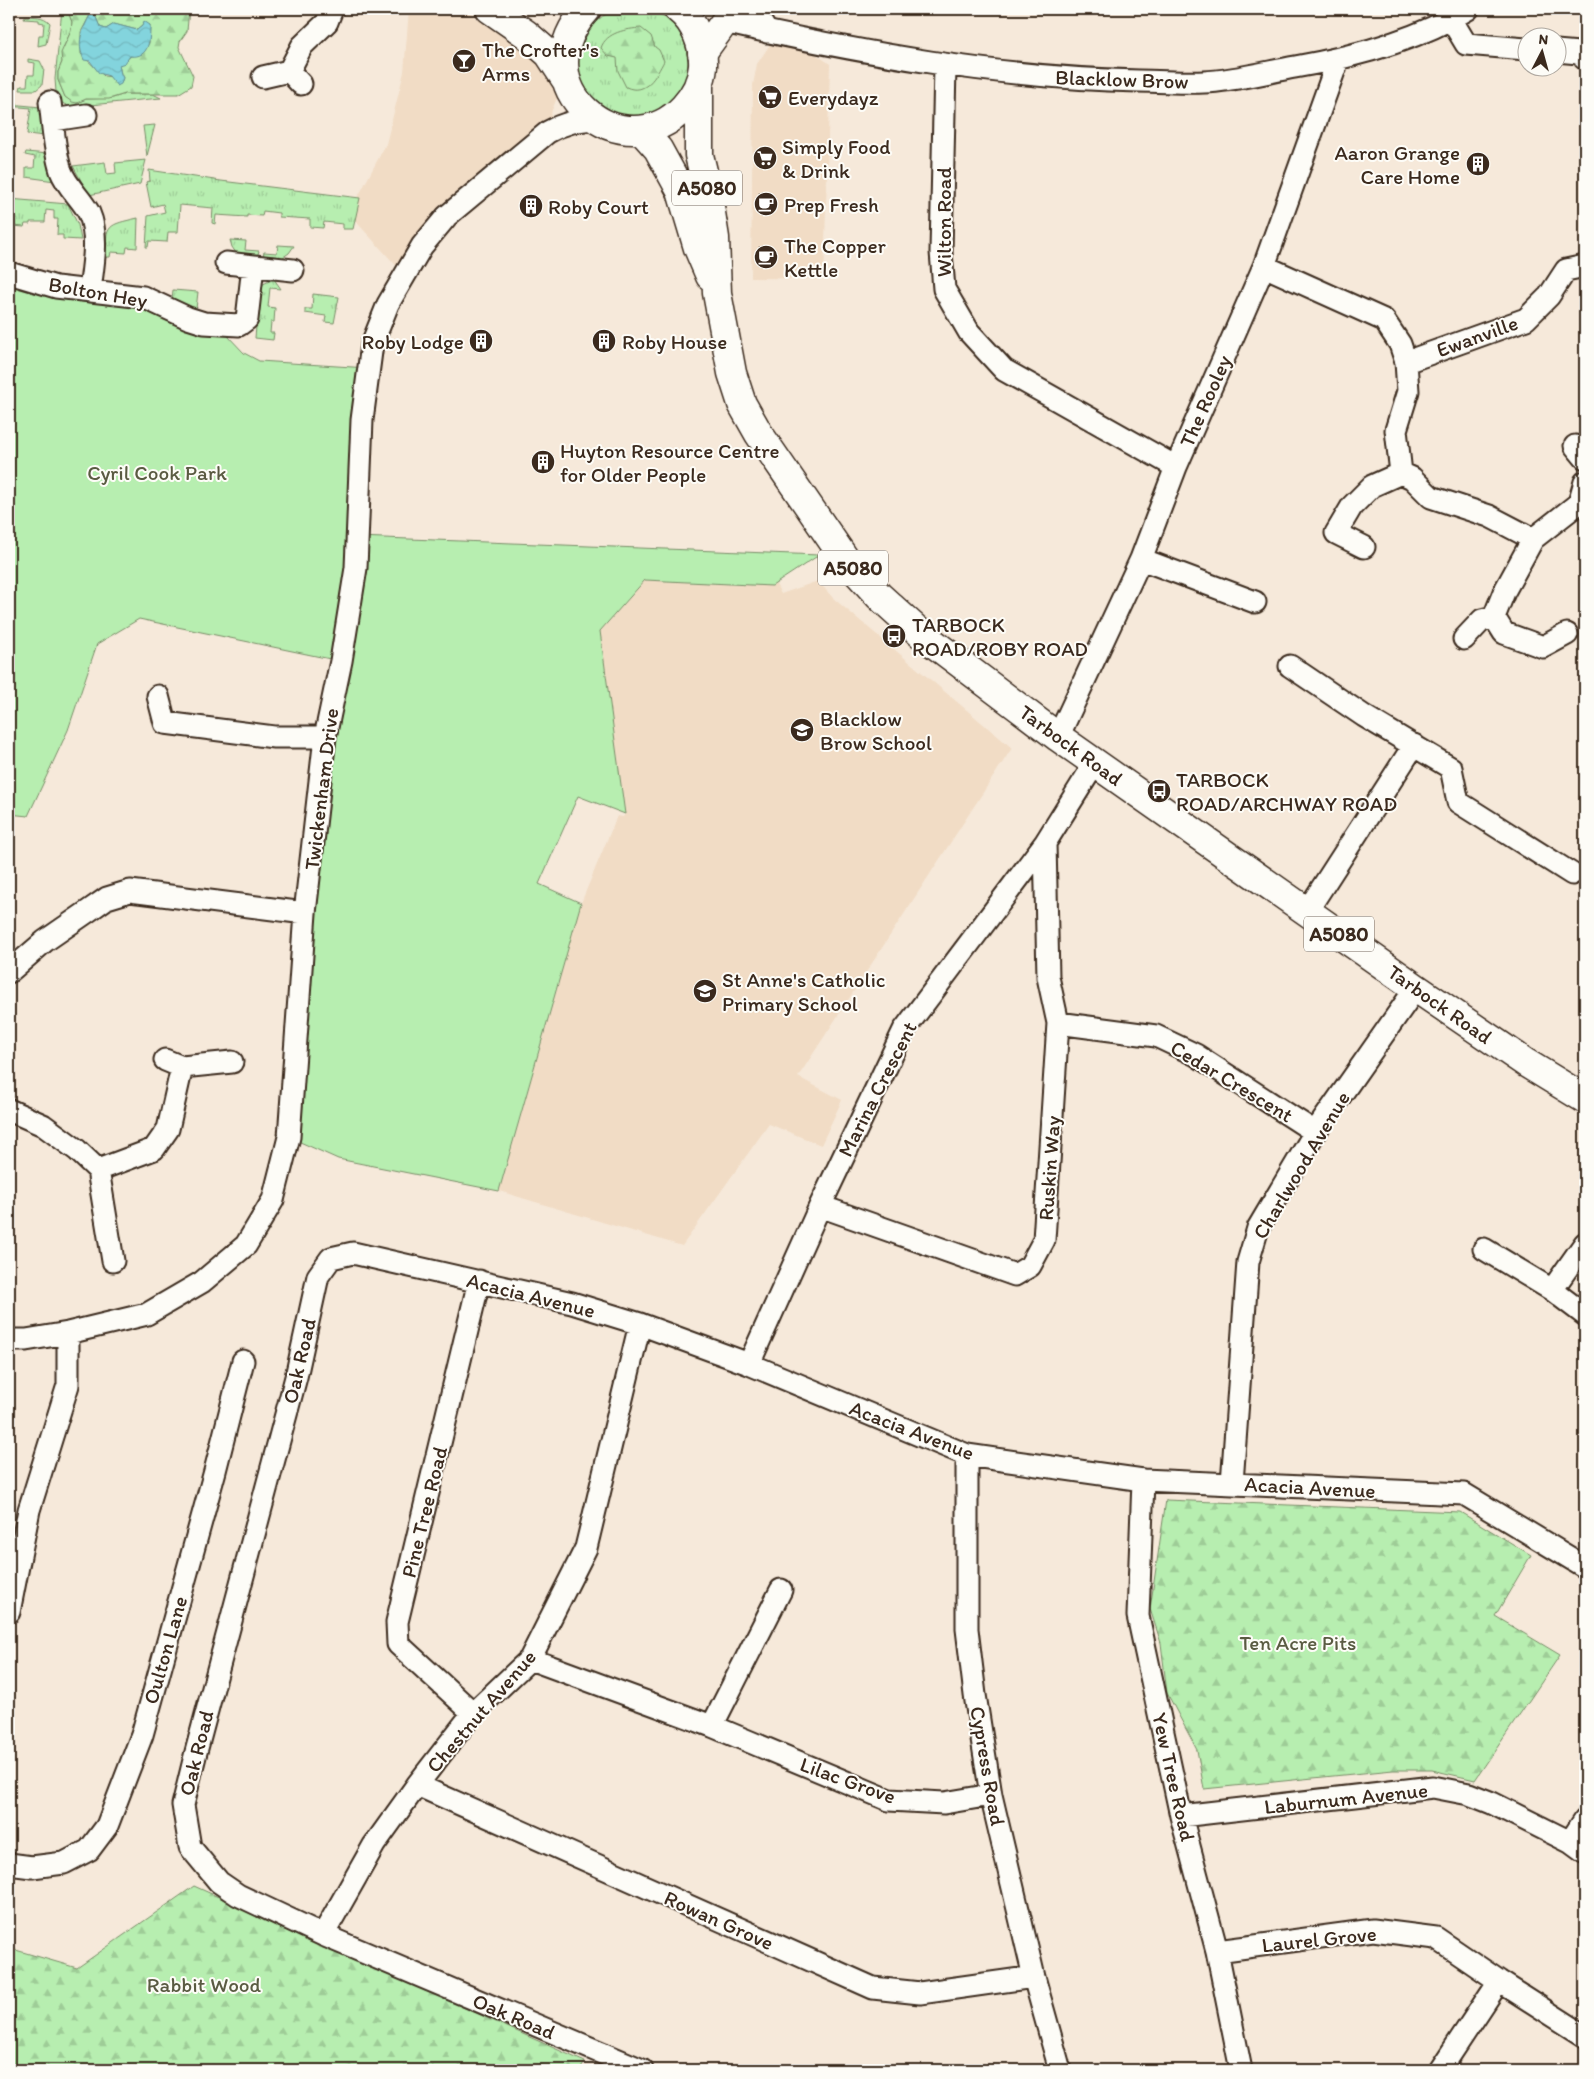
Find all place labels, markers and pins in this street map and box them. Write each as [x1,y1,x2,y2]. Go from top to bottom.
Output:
place label: The Crofter's Arms [482,37,599,86]
bar icon: The Crofter's Arms [451,48,477,74]
supermarket icon: Everydayz [757,84,783,110]
place label: Everydayz [788,85,879,110]
place label: Simply Food & Drink [782,134,890,183]
place label: Aaron Grange Care Home [1334,140,1460,189]
supermarket icon: Simply Food & Drink [752,145,778,171]
building icon: Aaron Grange Care Home [1465,151,1491,177]
cafe icon: Prep Fresh [753,191,779,217]
place label: Prep Fresh [784,192,879,217]
building icon: Roby Court [518,193,544,219]
place label: Roby Court [548,194,649,219]
place label: The Copper Kettle [784,233,887,282]
cafe icon: The Copper Kettle [753,244,779,270]
building icon: Roby Lodge [468,328,494,354]
building icon: Roby House [591,328,617,354]
place label: Roby Lodge [362,329,464,354]
place label: Roby House [622,329,727,354]
place label: Huyton Resource Centre for Older People [560,438,780,487]
building icon: Huyton Resource Centre for Older People [530,449,556,475]
place label: TARBOCK ROAD/ROBY ROAD [912,612,1088,661]
bus stop icon: TARBOCK ROAD/ROBY ROAD [881,623,907,649]
place label: Blacklow Brow School [820,706,932,755]
school or university icon: Blacklow Brow School [789,717,815,743]
place label: TARBOCK ROAD/ARCHWAY ROAD [1176,767,1397,816]
bus stop icon: TARBOCK ROAD/ARCHWAY ROAD [1146,778,1172,804]
place label: St Anne's Catholic Primary School [722,967,885,1016]
school or university icon: St Anne's Catholic Primary School [692,978,718,1004]

